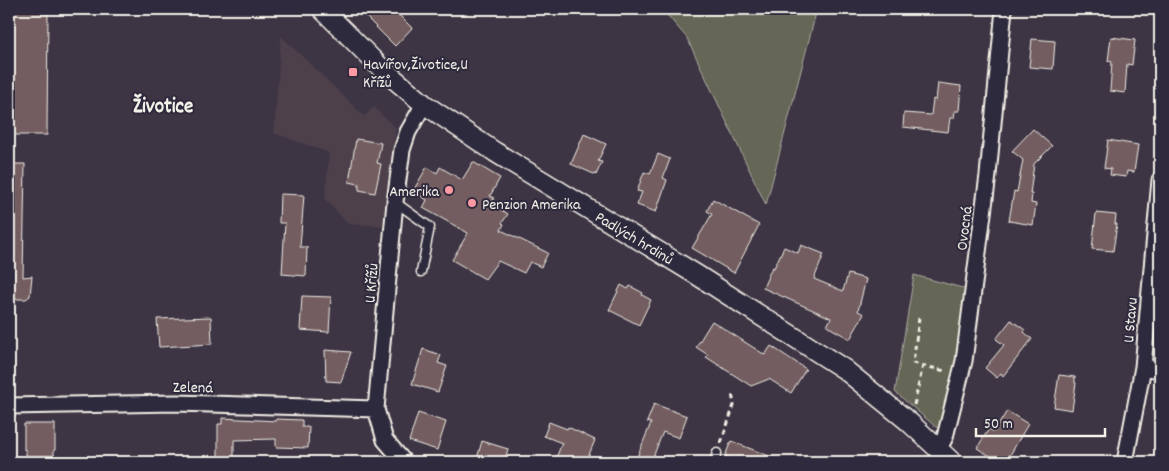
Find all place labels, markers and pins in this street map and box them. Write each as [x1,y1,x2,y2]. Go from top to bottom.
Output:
place label: Havířov,Životice,U Křížů [363,54,468,95]
marker: Havířov,Životice,U Křížů [347,66,359,78]
place label: Amerika [389,181,439,204]
marker: Amerika [443,184,455,196]
place label: Penzion Amerika [482,194,581,217]
marker: Penzion Amerika [466,197,478,209]

